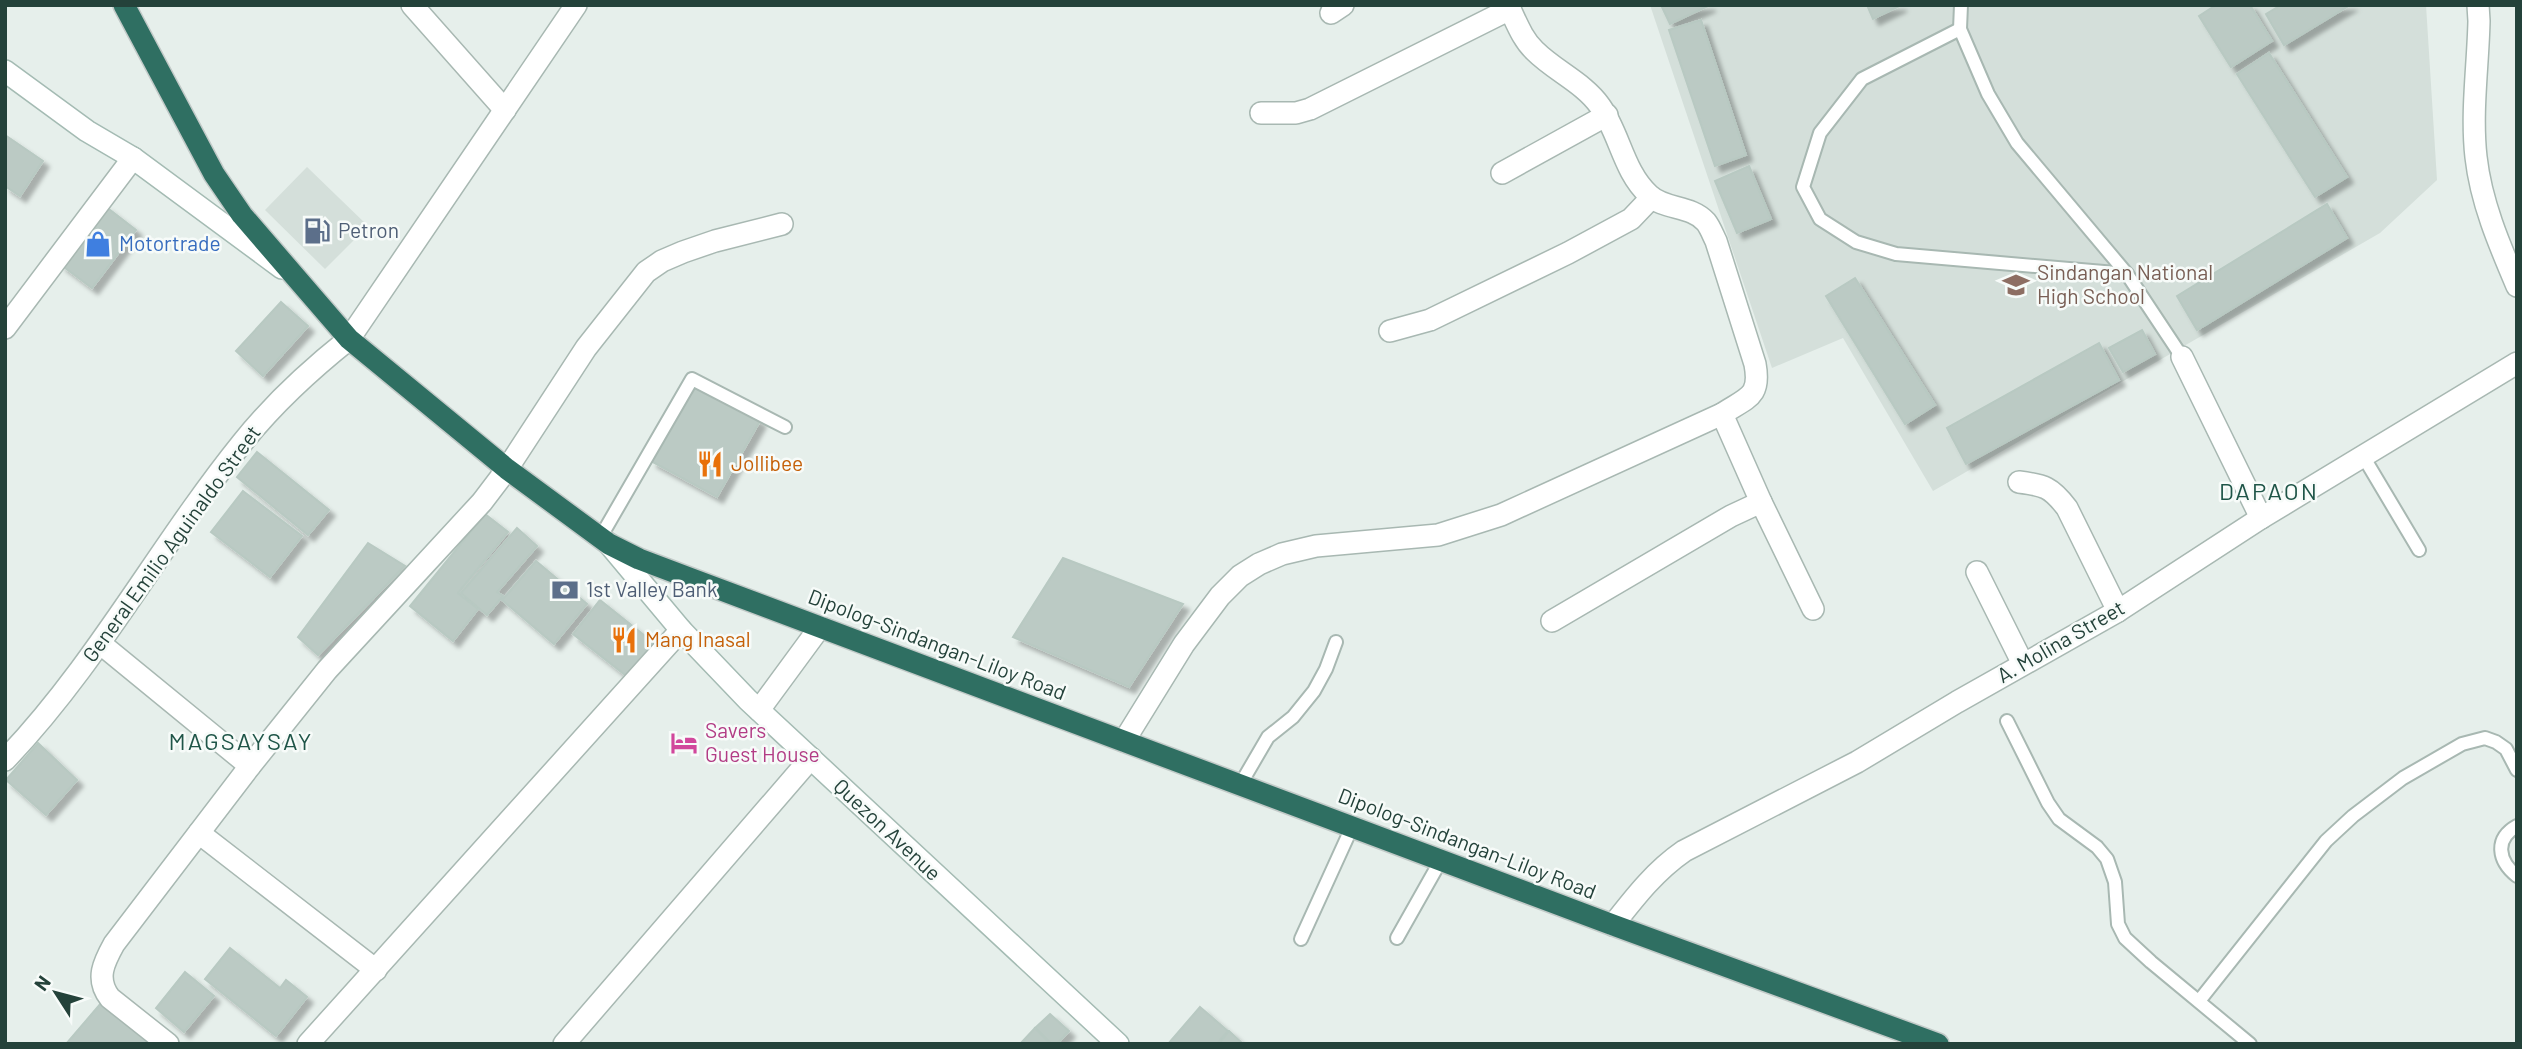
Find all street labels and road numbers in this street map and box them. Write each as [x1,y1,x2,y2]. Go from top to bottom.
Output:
street label: General Emilio Aguinaldo Street [76,420,265,666]
street label: Dipolog-Sindangan-Liloy Road [805,583,1070,704]
street label: A. Molina Street [1992,594,2128,687]
street label: Quezon Avenue [829,773,947,885]
street label: Dipolog-Sindangan-Liloy Road [1335,782,1600,903]

